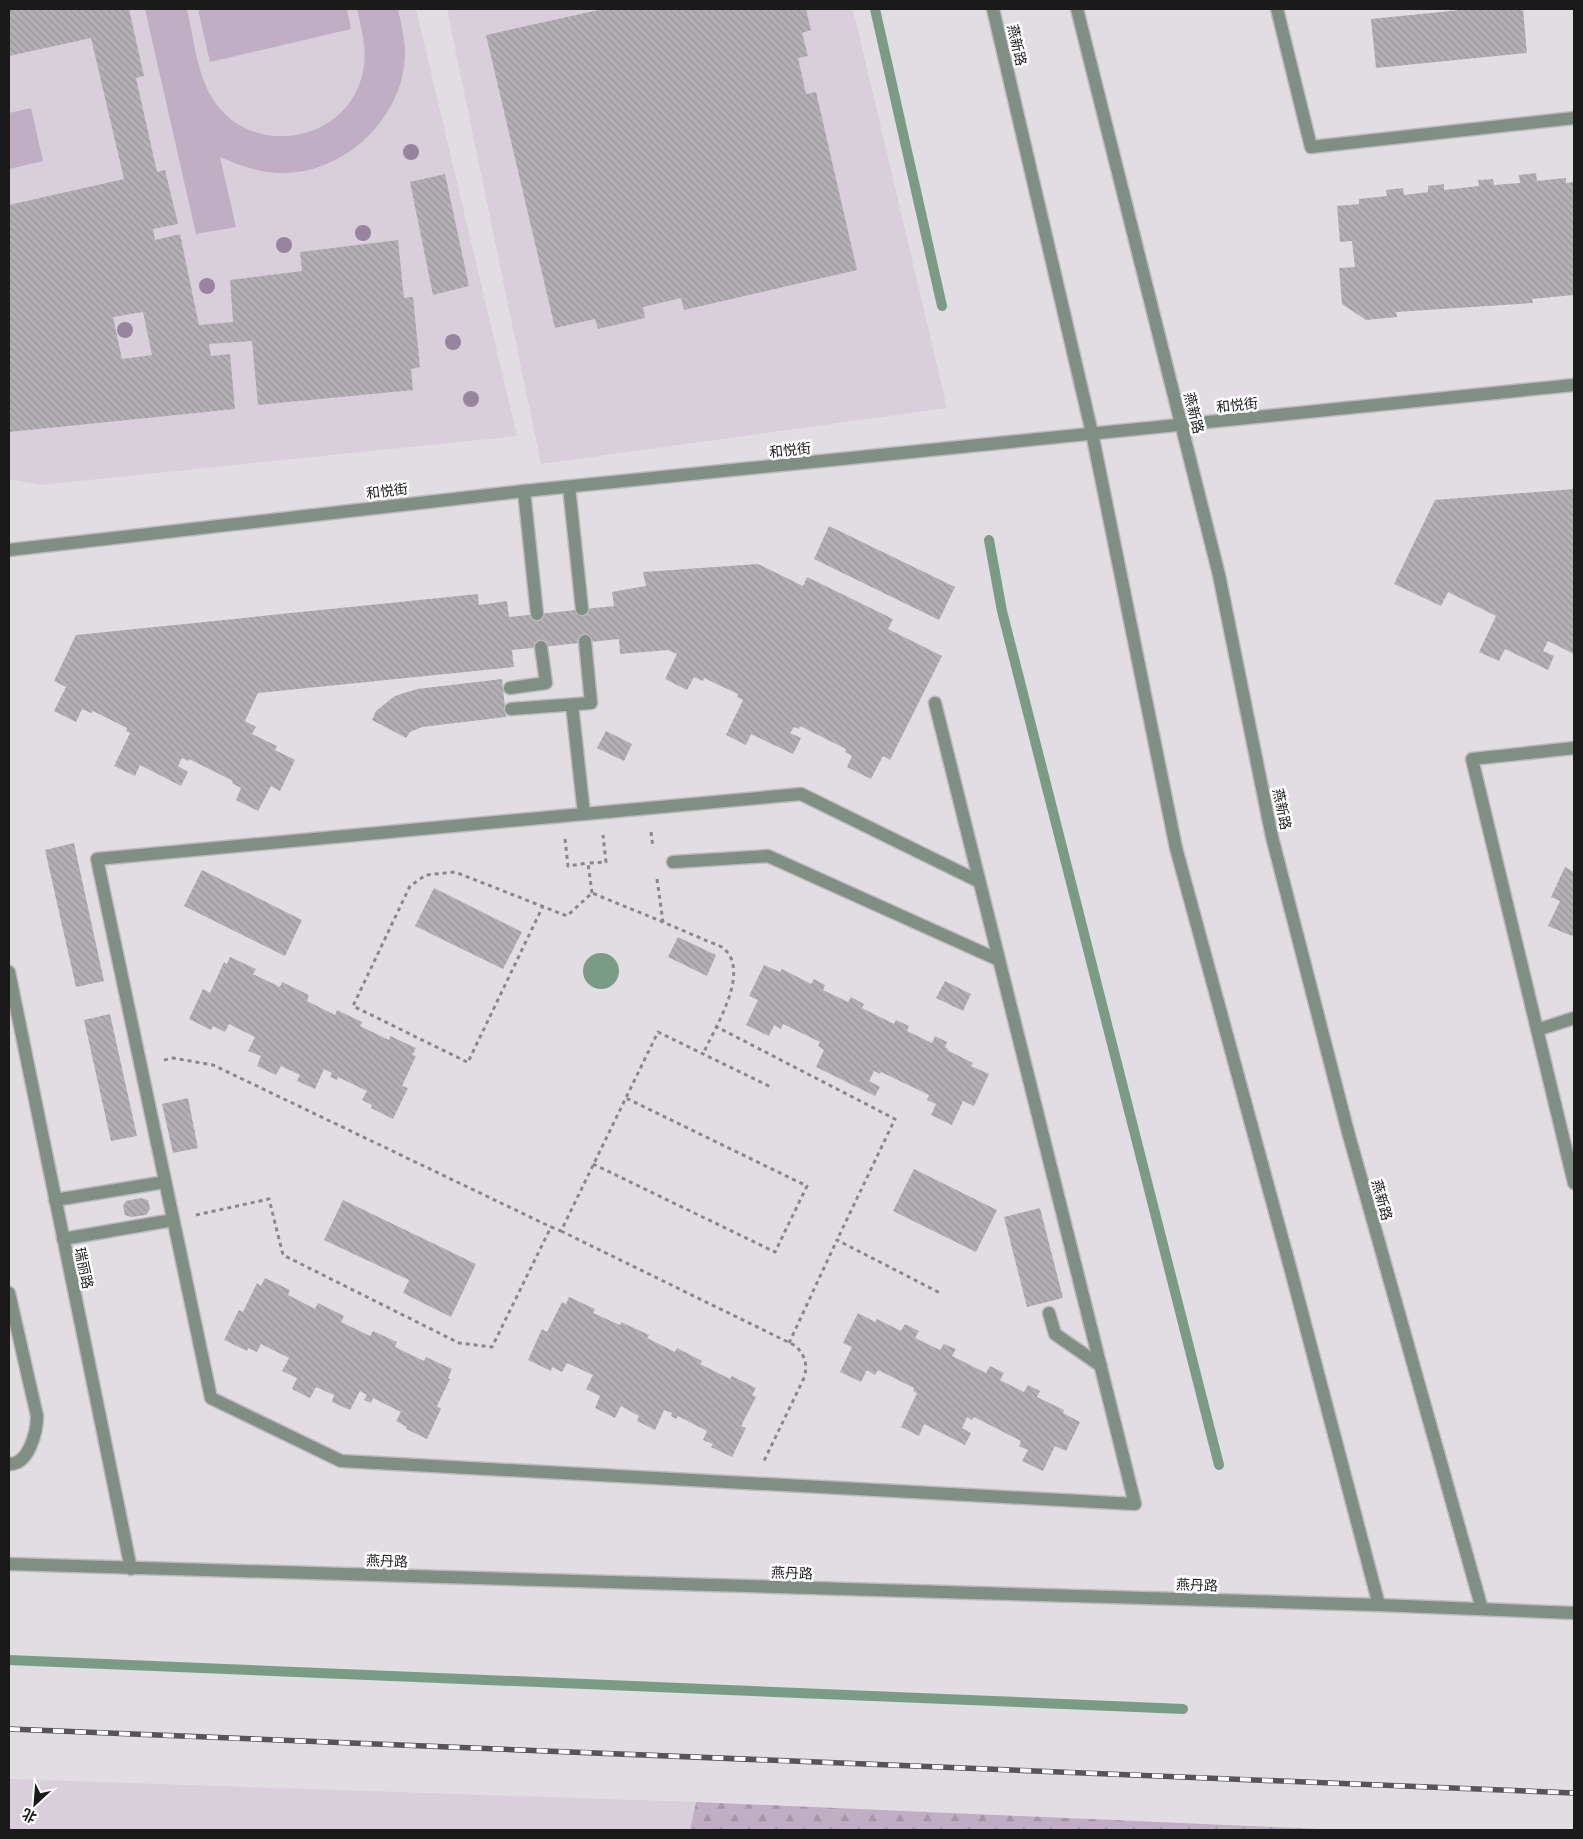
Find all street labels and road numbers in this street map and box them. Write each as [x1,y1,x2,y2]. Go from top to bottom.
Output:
street label: 燕新路 [1004,23,1030,67]
street label: 燕新路 [1180,390,1208,436]
street label: 和悦街 [1215,394,1259,416]
street label: 和悦街 [768,439,812,461]
street label: 和悦街 [365,480,409,502]
street label: 燕新路 [1269,787,1295,831]
street label: 燕新路 [1368,1177,1396,1223]
street label: 瑞丽路 [71,1246,97,1290]
street label: 燕丹路 [366,1551,408,1571]
street label: 燕丹路 [771,1563,813,1583]
street label: 燕丹路 [1176,1575,1218,1595]

